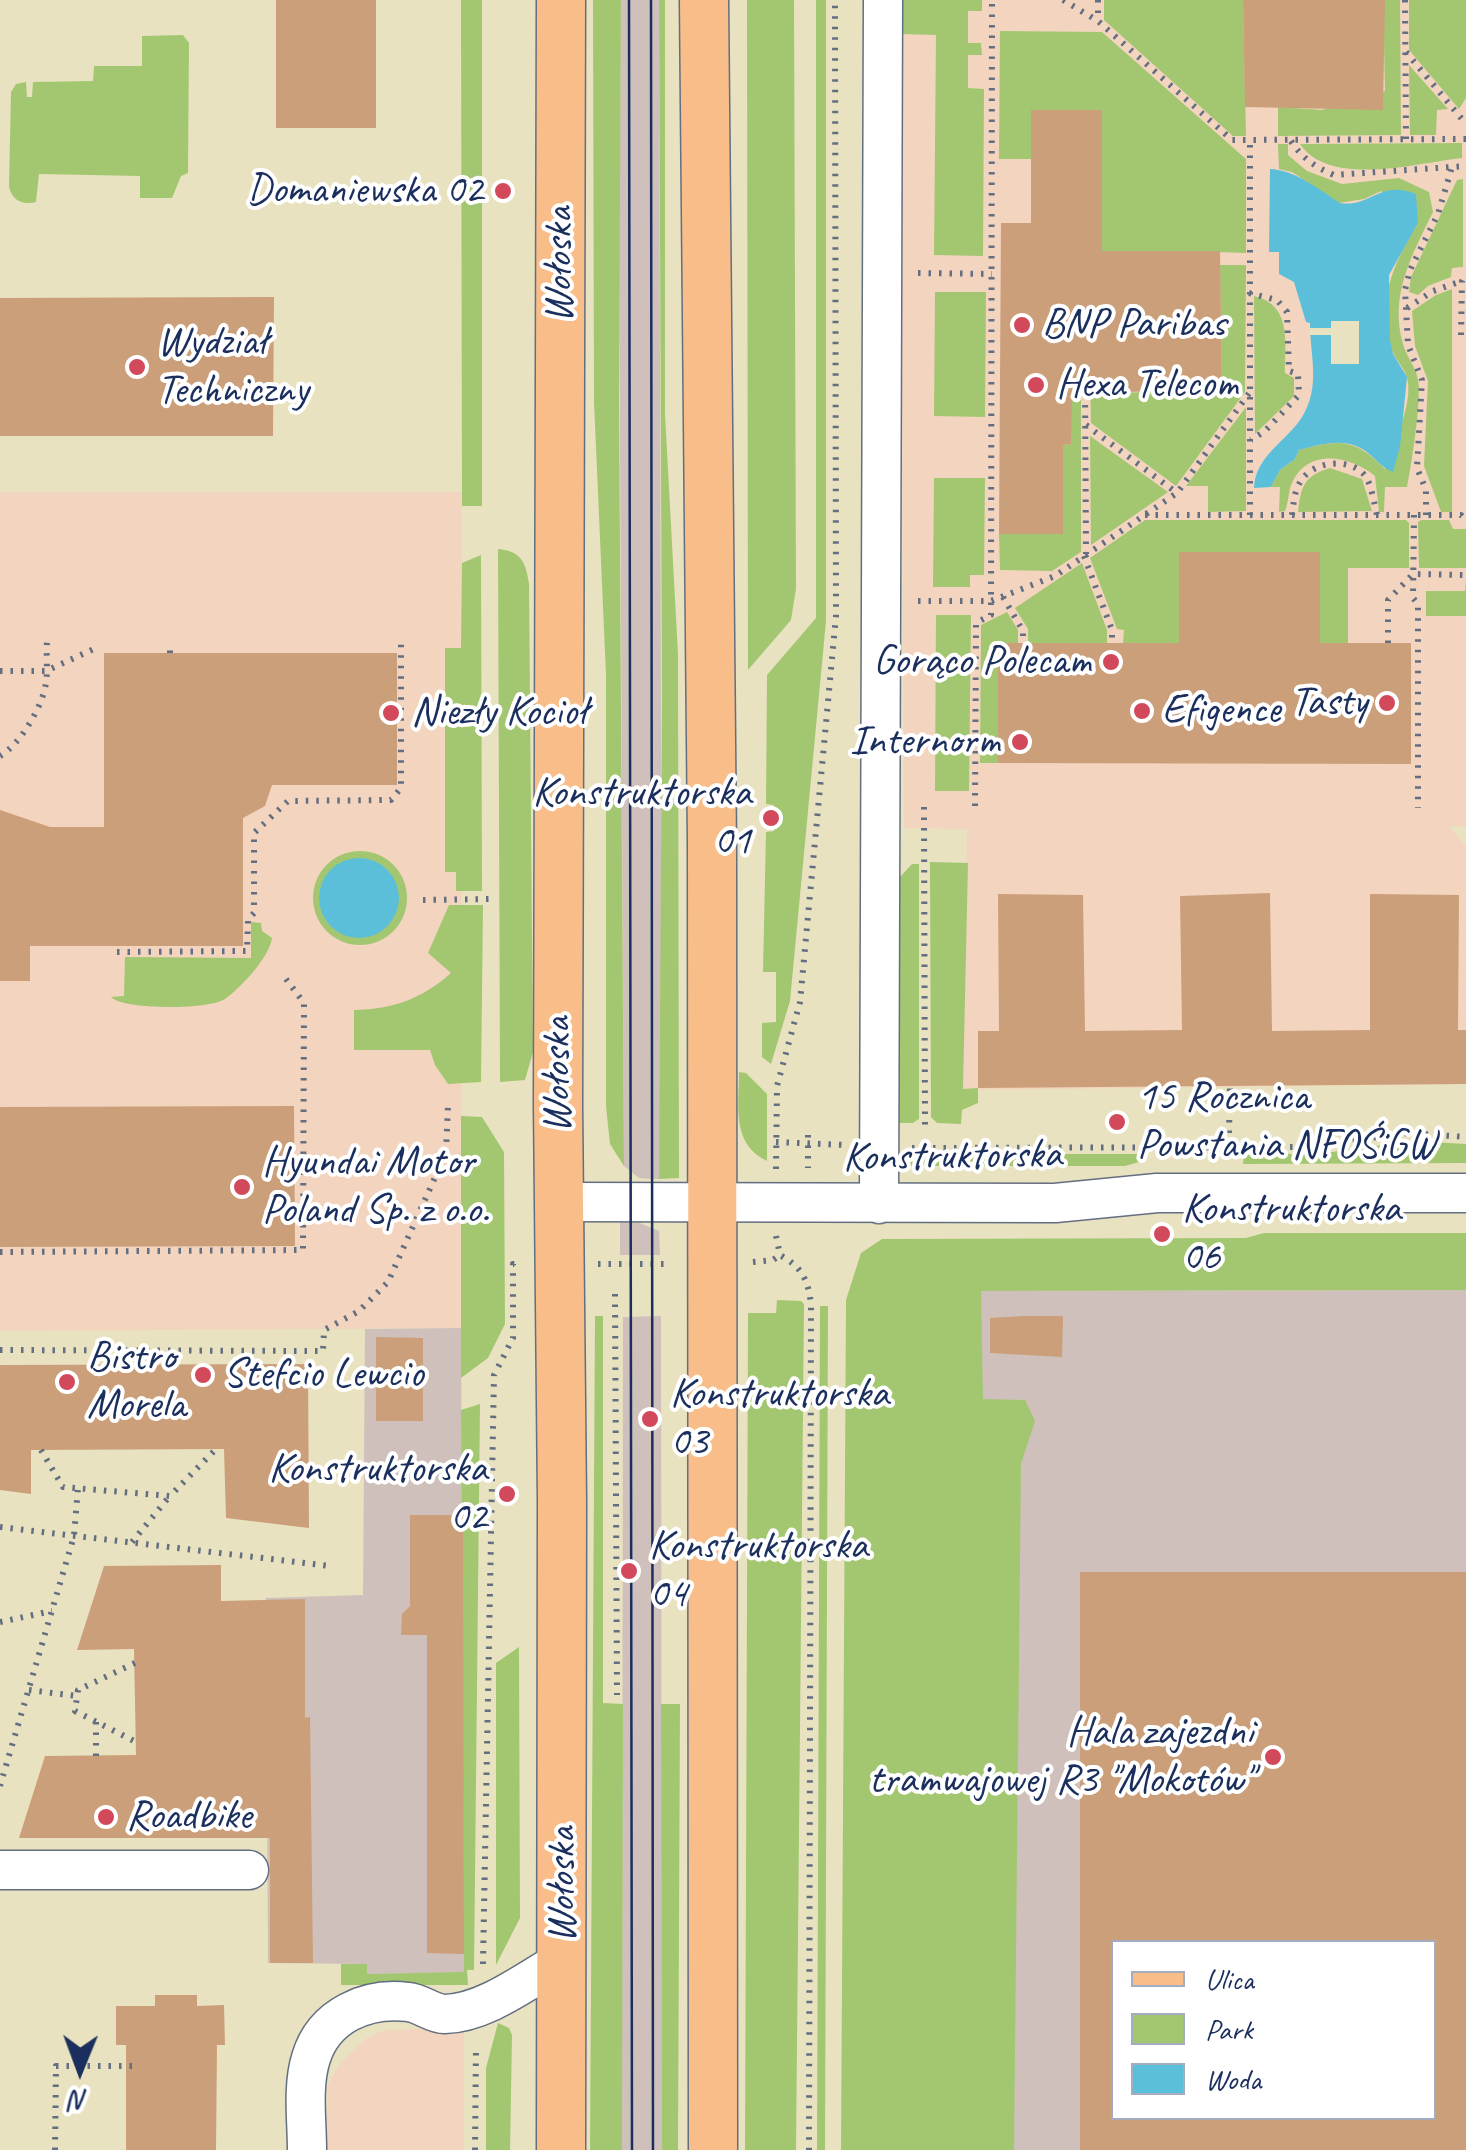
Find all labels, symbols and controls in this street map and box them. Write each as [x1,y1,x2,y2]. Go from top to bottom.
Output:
place label: Domaniewska 02 [247,166,483,216]
marker: Domaniewska 02 [492,180,514,202]
street label: Wołoska [535,207,585,323]
place label: BNP Paribas [1042,300,1226,350]
marker: BNP Paribas [1011,314,1033,336]
place label: Wydział Techniczny [157,318,308,416]
marker: Wydział Techniczny [126,356,148,378]
place label: Hexa Telecom [1056,360,1238,410]
marker: Hexa Telecom [1025,374,1047,396]
place label: Gorąco Polecam [873,637,1091,687]
marker: Gorąco Polecam [1100,651,1122,673]
place label: Tasty [1291,678,1367,728]
place label: Efigence [1162,686,1280,736]
place label: Niezły Kocioł [411,688,586,738]
marker: Tasty [1376,692,1398,714]
marker: Efigence [1131,700,1153,722]
marker: Niezły Kocioł [380,702,402,724]
place label: Internorm [850,717,1000,767]
marker: Internorm [1009,731,1031,753]
place label: Konstruktorska 01 [532,769,751,868]
marker: Konstruktorska 01 [760,807,782,829]
street label: Wołoska [533,1017,583,1133]
place label: 15 Rocznica Powstania NFOŚiGW [1137,1073,1436,1172]
marker: 15 Rocznica Powstania NFOŚiGW [1106,1111,1128,1133]
street label: Konstruktorska [842,1130,1062,1184]
place label: Hyundai Motor Poland Sp. z o.o. [262,1138,489,1236]
marker: Hyundai Motor Poland Sp. z o.o. [231,1176,253,1198]
place label: Konstruktorska 06 [1182,1185,1401,1284]
marker: Konstruktorska 06 [1151,1223,1173,1245]
place label: Bistro Morela [87,1333,185,1432]
place label: Stefcio Lewcio [223,1350,423,1400]
marker: Stefcio Lewcio [192,1364,214,1386]
place label: Konstruktorska 03 [670,1370,889,1468]
marker: Bistro Morela [56,1371,78,1393]
marker: Konstruktorska 03 [639,1408,661,1430]
place label: Konstruktorska 02 [268,1445,487,1544]
marker: Konstruktorska 02 [496,1483,518,1505]
place label: Konstruktorska 04 [649,1522,868,1620]
marker: Konstruktorska 04 [618,1560,640,1582]
place label: Hala zajezdni tramwajowej R3 "Mokotów" [869,1708,1253,1806]
marker: Hala zajezdni tramwajowej R3 "Mokotów" [1262,1746,1284,1768]
place label: Roadbike [126,1792,251,1842]
marker: Roadbike [95,1806,117,1828]
street label: Wołoska [538,1827,588,1943]
legend [1111,1940,1436,2120]
text: Ulica [1205,1960,1254,1998]
text: Park [1205,2010,1253,2048]
north arrow [30,2020,130,2120]
text: Woda [1205,2060,1261,2098]
text: N [70,2083,88,2118]

